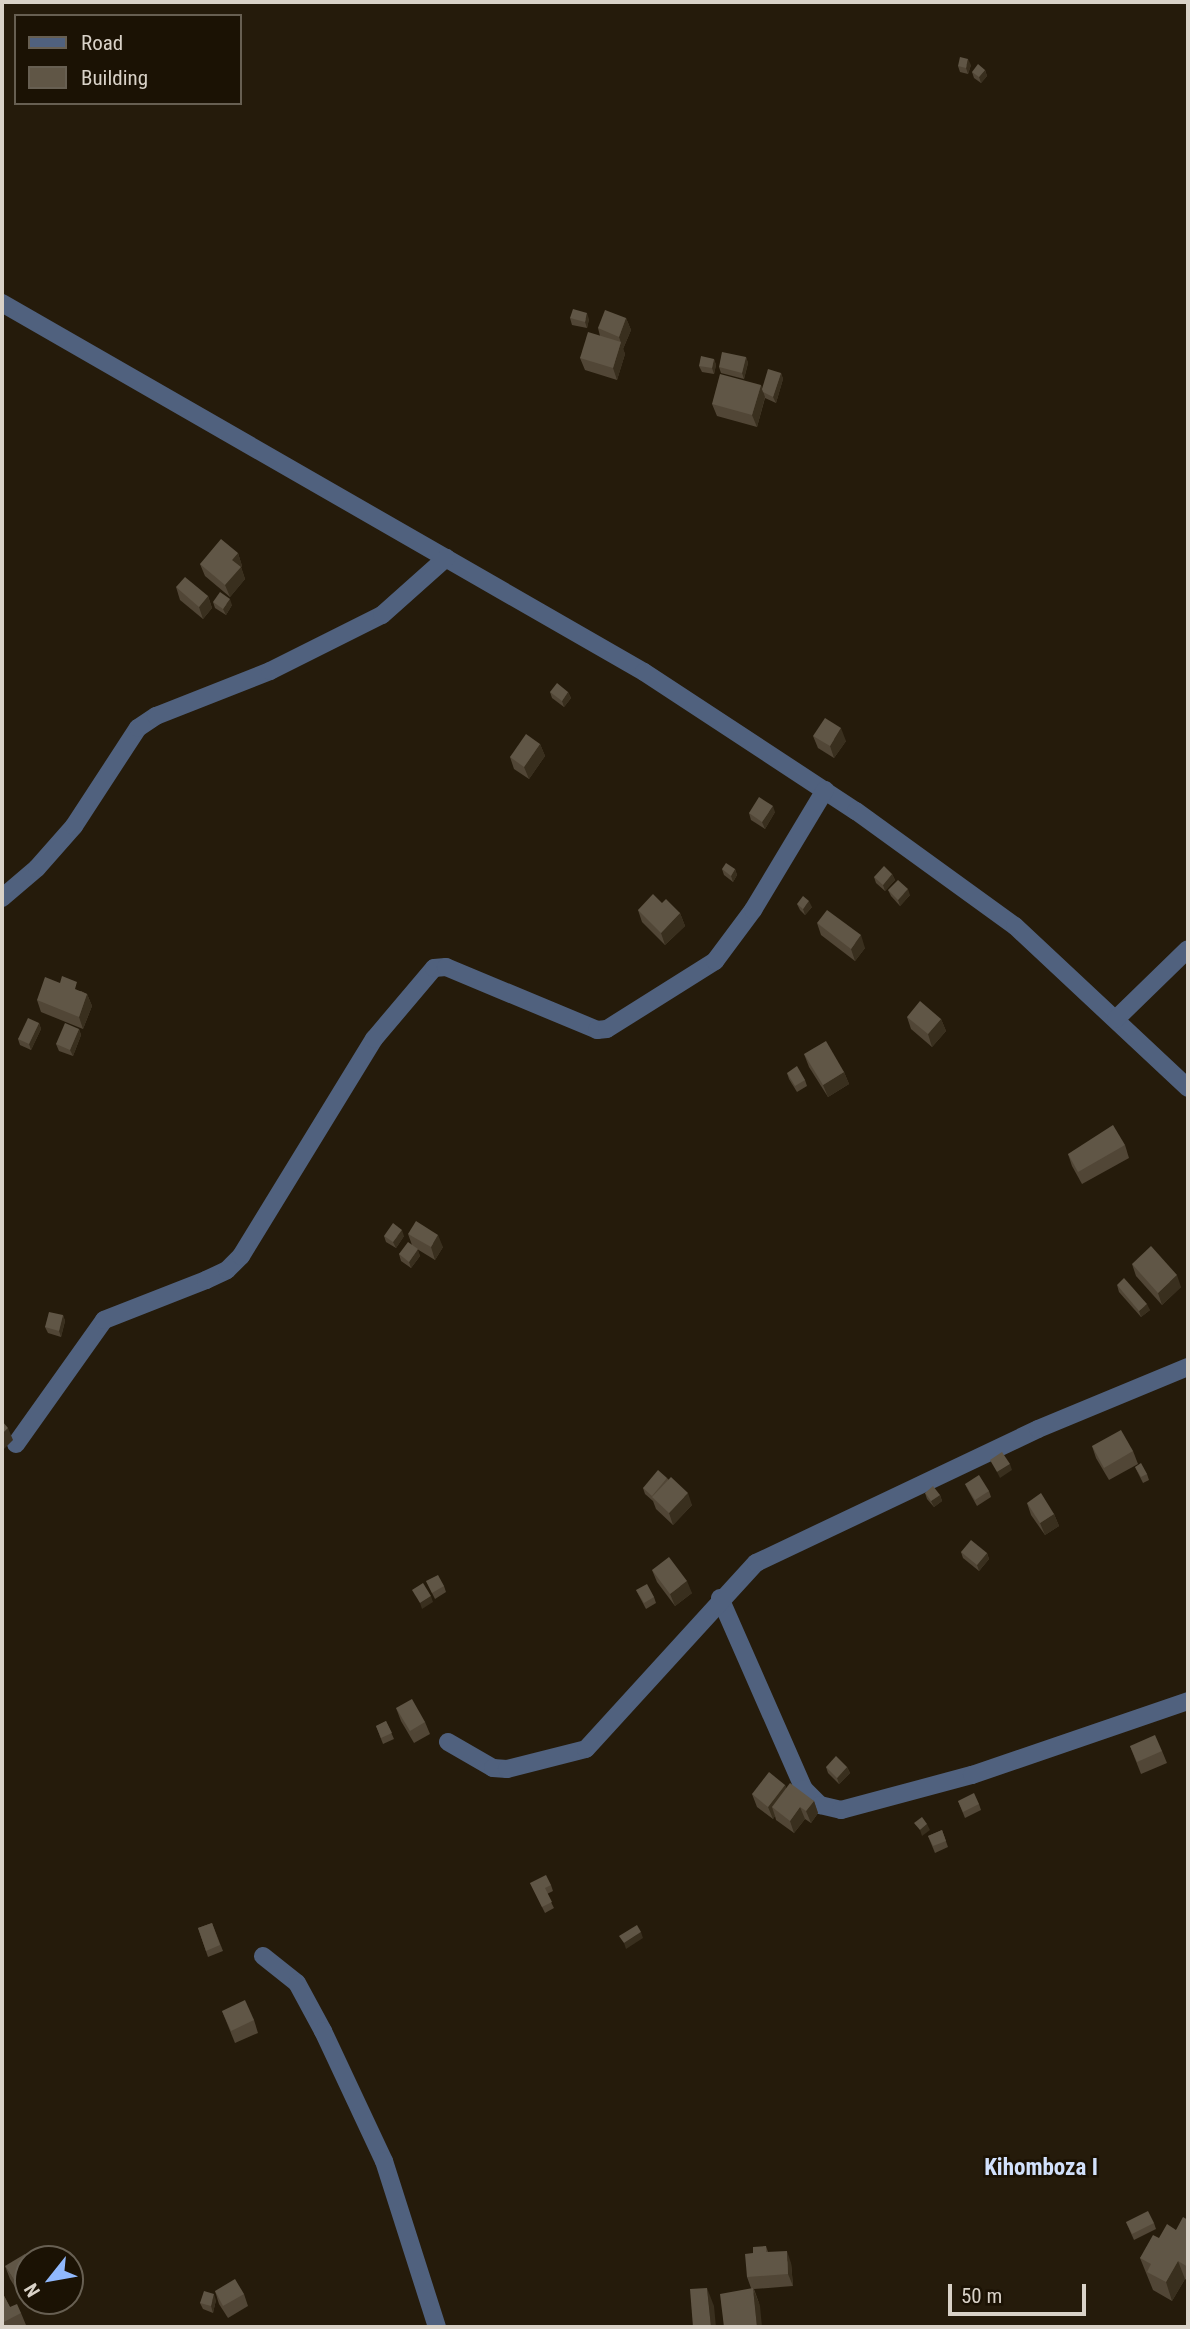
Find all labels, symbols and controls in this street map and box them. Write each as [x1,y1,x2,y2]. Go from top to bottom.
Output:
legend [14,14,242,105]
text: Road [81,31,123,55]
text: Building [81,66,148,90]
district label: Kihomboza I [984,2154,1098,2182]
north arrow [14,2245,84,2315]
scale bar [952,2270,1090,2314]
text: N [19,2279,45,2301]
text: 50 m [961,2284,1002,2308]

